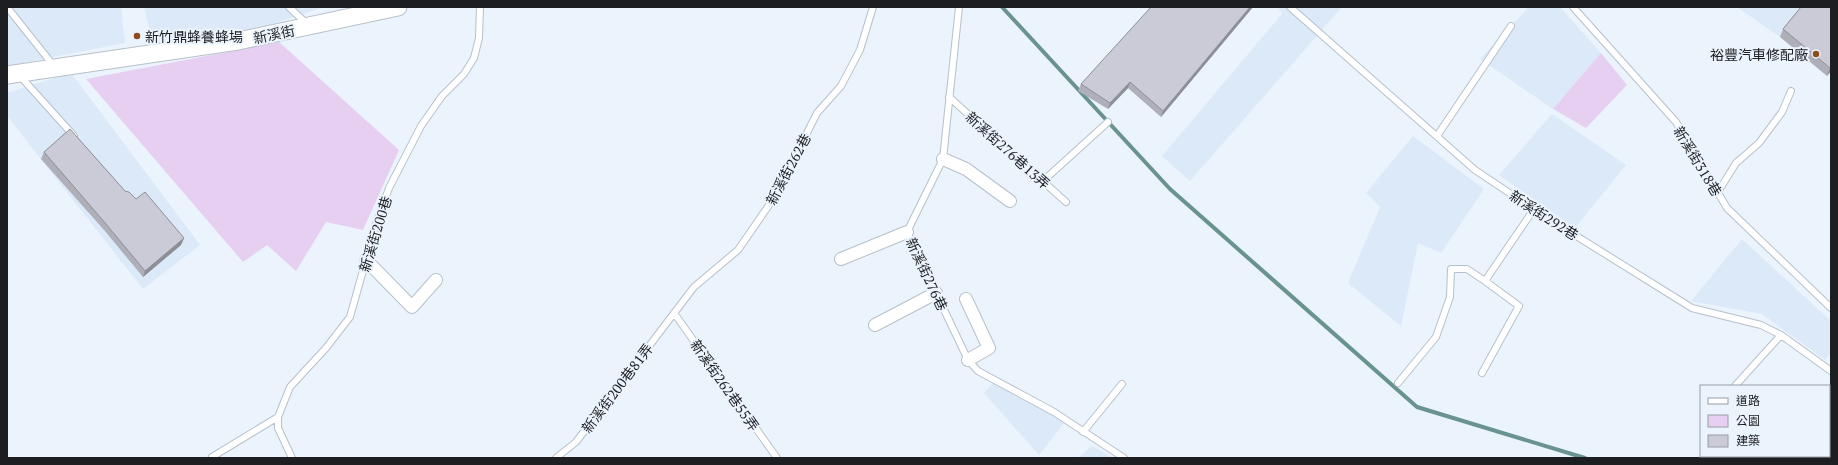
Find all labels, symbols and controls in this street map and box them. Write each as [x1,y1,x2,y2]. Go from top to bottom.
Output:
street label: 新溪街 [251,20,297,48]
place label: 新竹鼎蜂養蜂場 [145,27,243,46]
marker: 新竹鼎蜂養蜂場 [132,31,142,41]
place label: 裕豐汽車修配廠 [1710,45,1808,64]
marker: 裕豐汽車修配廠 [1811,49,1821,59]
street label: 新溪街276巷13弄 [962,107,1054,193]
street label: 新溪街318巷 [1670,123,1726,199]
street label: 新溪街262巷 [761,130,815,208]
street label: 新溪街292巷 [1506,186,1582,244]
street label: 新溪街200巷 [354,194,396,274]
street label: 新溪街276巷 [902,234,952,314]
street label: 新溪街262巷55弄 [686,336,764,434]
street label: 新溪街200巷81弄 [577,339,657,437]
legend [1700,385,1830,457]
text: 道路 [1736,393,1760,408]
text: 公園 [1736,413,1760,428]
text: 建築 [1736,433,1760,448]

